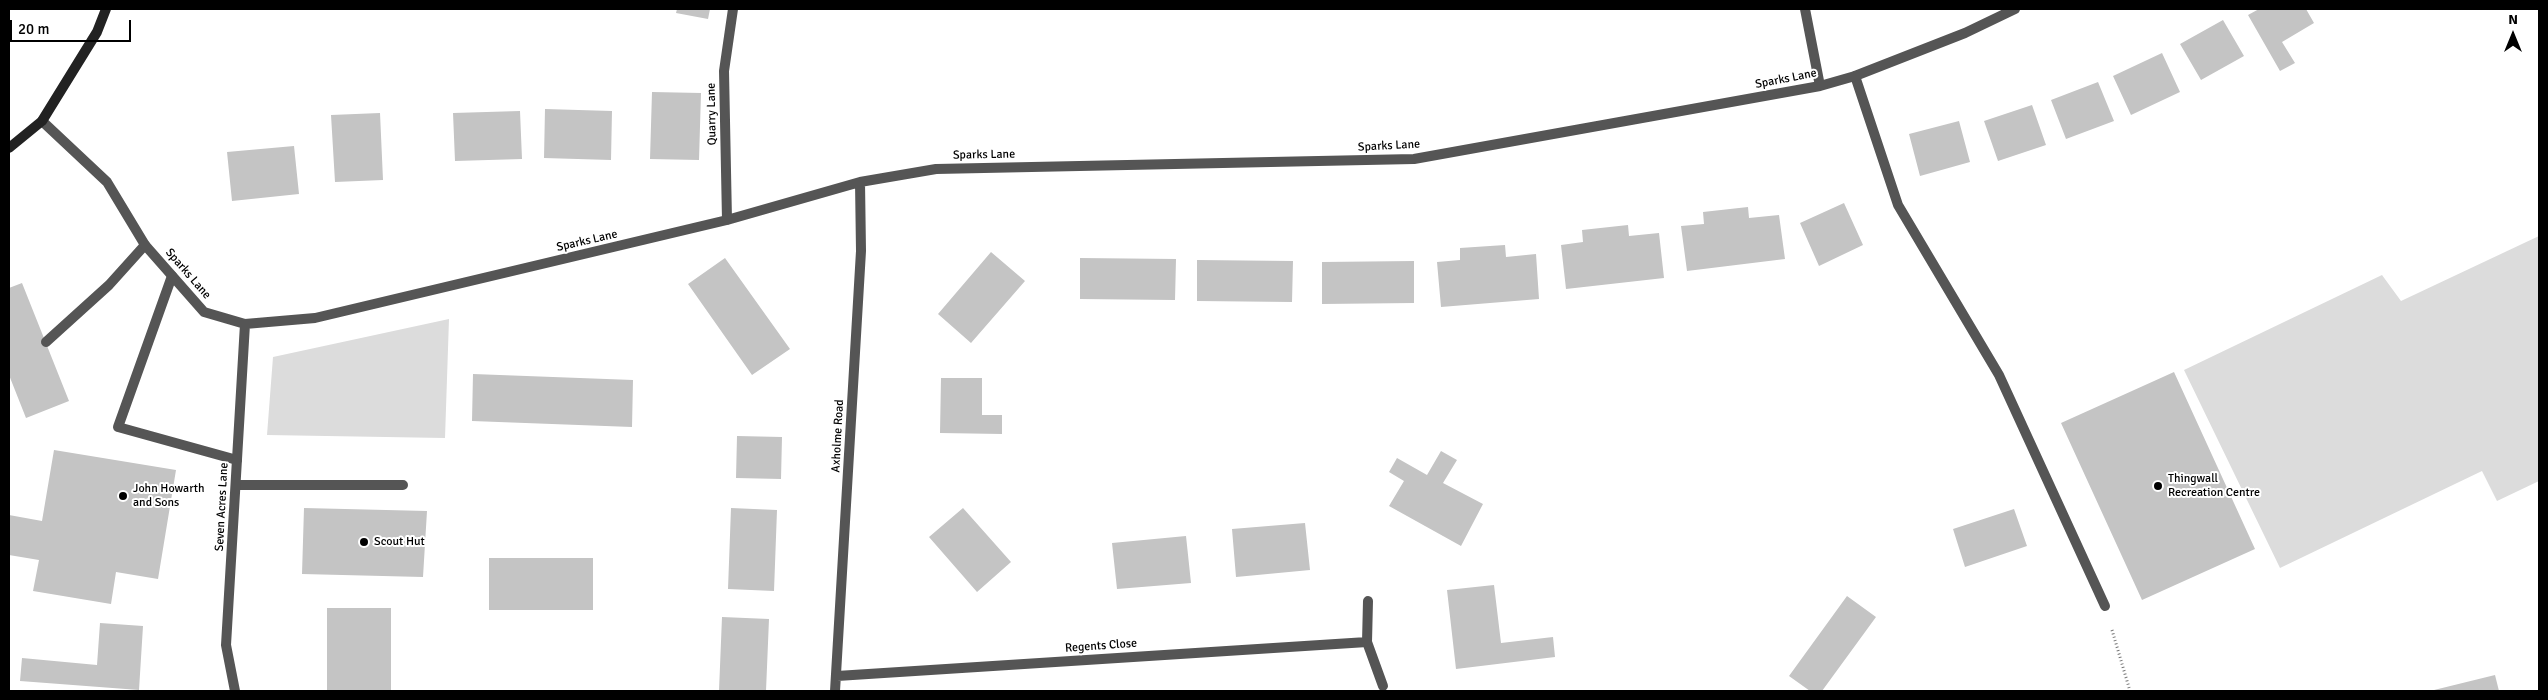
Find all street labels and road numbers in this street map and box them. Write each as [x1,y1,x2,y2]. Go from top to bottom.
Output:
street label: Sparks Lane [1754,66,1818,92]
street label: Quarry Lane [704,83,720,145]
street label: Sparks Lane [1358,137,1420,155]
street label: Sparks Lane [953,147,1015,163]
street label: Sparks Lane [555,227,619,255]
street label: Sparks Lane [162,246,214,302]
street label: Axholme Road [829,399,847,473]
street label: Seven Acres Lane [212,462,232,552]
street label: Regents Close [1065,636,1137,656]

